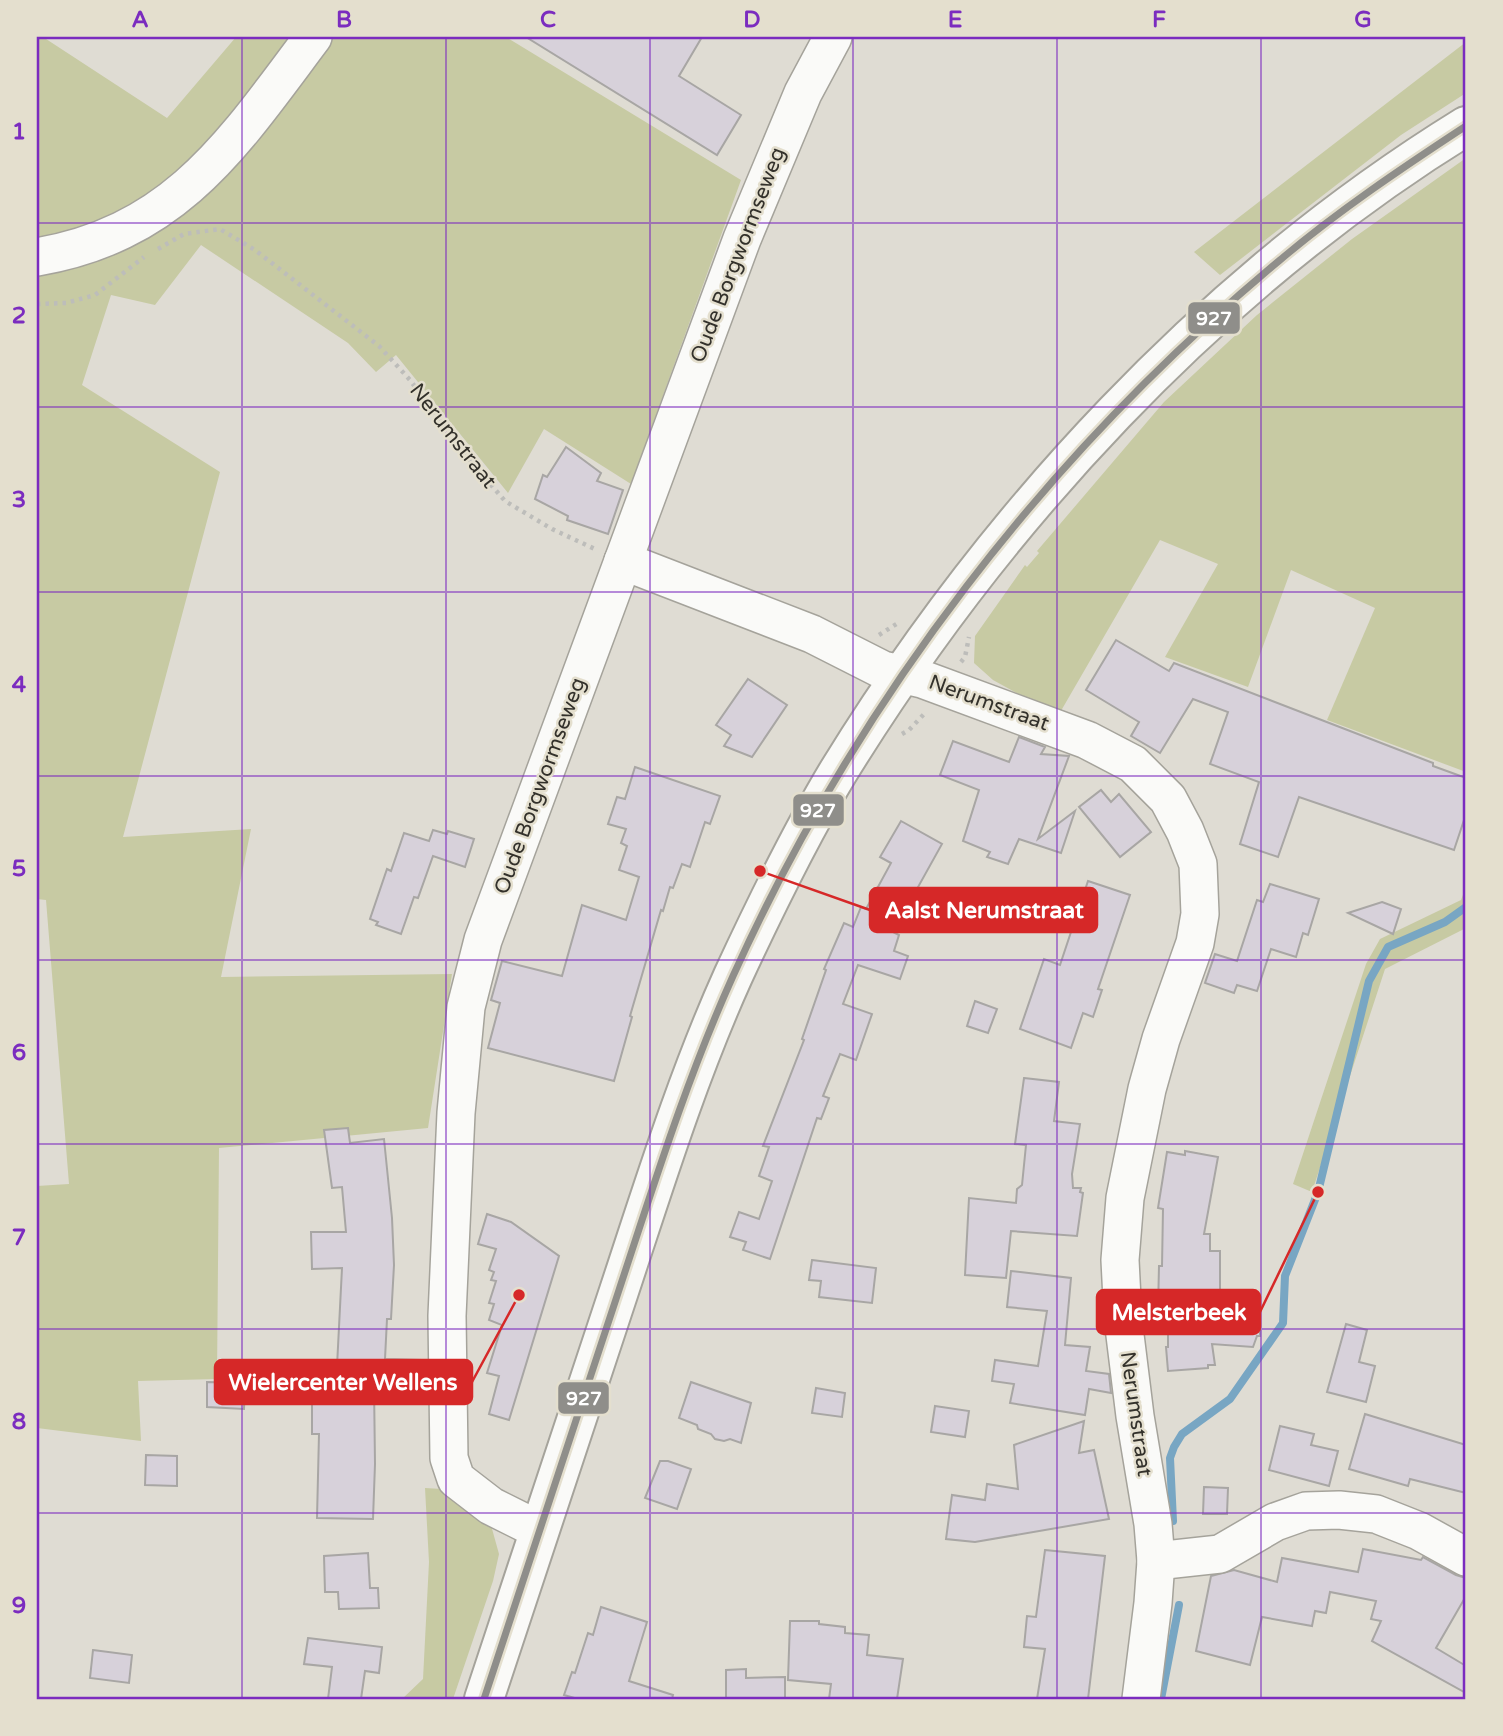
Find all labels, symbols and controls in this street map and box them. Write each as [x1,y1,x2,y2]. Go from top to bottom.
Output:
text: A [131,6,149,34]
text: B [336,6,352,34]
text: C [540,6,556,34]
text: D [743,6,761,34]
text: E [948,6,962,34]
text: F [1152,6,1166,34]
text: G [1354,6,1372,34]
text: 1 [12,118,26,146]
street label: Oude Borgwormseweg [685,144,791,366]
line badge: 927 [1187,301,1241,335]
text: 2 [12,302,26,330]
text: 927 [1196,308,1232,330]
street label: Nerumstraat [404,379,502,493]
text: 3 [12,486,26,514]
street label: Nerumstraat [926,670,1052,736]
text: 4 [12,671,27,699]
street label: Oude Borgwormseweg [489,674,591,898]
line badge: 927 [792,793,845,827]
text: 927 [800,800,836,822]
text: 5 [12,855,26,883]
callout: Aalst Nerumstraat [870,888,1097,932]
text: Aalst Nerumstraat [884,897,1084,925]
text: 6 [12,1039,26,1067]
text: 7 [12,1224,26,1252]
callout: Melsterbeek [1097,1290,1260,1334]
text: Melsterbeek [1111,1299,1247,1327]
street label: Nerumstraat [1115,1350,1157,1478]
callout: Wielercenter Wellens [215,1360,472,1404]
text: Wielercenter Wellens [228,1369,458,1397]
line badge: 927 [557,1381,610,1415]
text: 927 [566,1388,602,1410]
text: 8 [12,1408,26,1436]
text: 9 [12,1592,26,1620]

